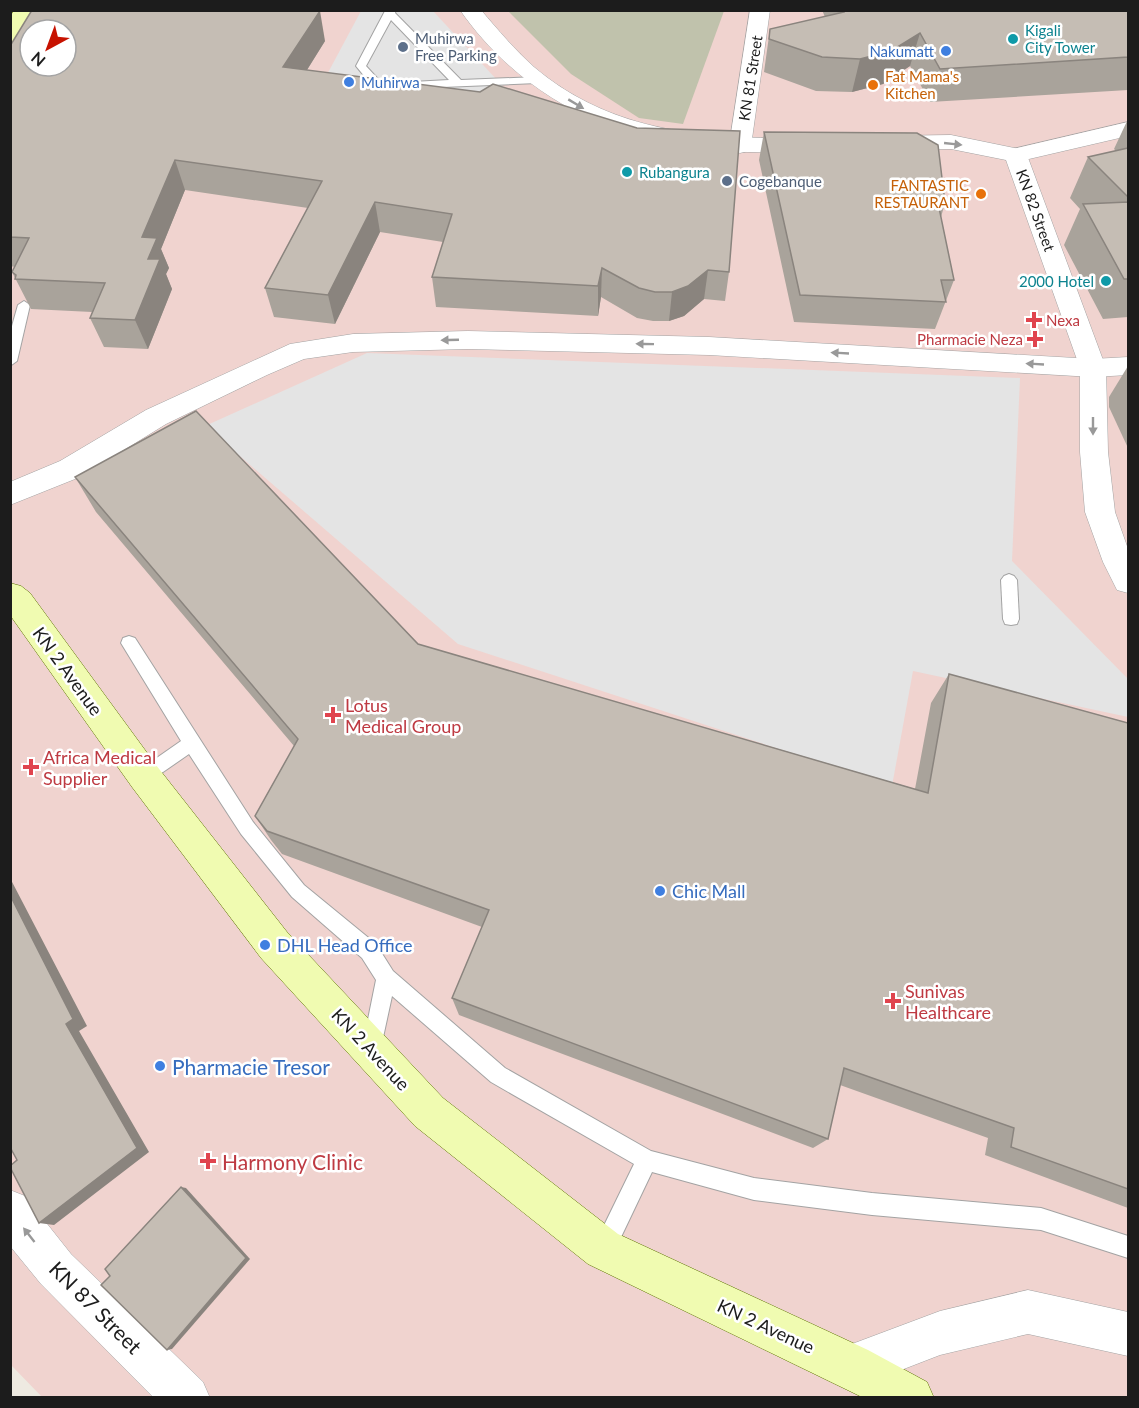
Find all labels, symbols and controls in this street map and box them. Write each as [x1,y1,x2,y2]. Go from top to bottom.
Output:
north arrow [18,18,78,78]
place label: Kigali City Tower [1025,21,1096,56]
place label: Muhirwa Free Parking [415,29,497,64]
marker: Kigali City Tower [1006,32,1020,46]
street label: KN 81 Street [734,34,766,122]
marker: Muhirwa Free Parking [396,40,410,54]
place label: Nakumatt [869,42,935,60]
marker: Nakumatt [939,44,953,58]
text: N [27,48,49,71]
place label: Fat Mama's Kitchen [885,67,959,102]
place label: Muhirwa [361,73,420,91]
marker: Muhirwa [342,75,356,89]
marker: Fat Mama's Kitchen [866,78,880,92]
one-way arrow [568,98,584,109]
one-way arrow [944,139,963,148]
place label: Rubangura [639,163,710,181]
marker: Rubangura [620,165,634,179]
street label: KN 82 Street [1013,167,1059,254]
place label: Cogebanque [739,172,822,190]
marker: Cogebanque [720,174,734,188]
place label: FANTASTIC RESTAURANT [874,176,969,211]
marker: FANTASTIC RESTAURANT [974,187,988,201]
place label: 2000 Hotel [1019,272,1094,290]
marker: 2000 Hotel [1099,274,1113,288]
place label: Nexa [1046,311,1080,329]
marker: Nexa [1027,313,1041,327]
place label: Pharmacie Neza [917,330,1023,348]
marker: Pharmacie Neza [1028,332,1042,346]
one-way arrow [441,336,460,345]
one-way arrow [636,339,655,349]
one-way arrow [831,349,850,358]
one-way arrow [1025,360,1044,369]
one-way arrow [1088,417,1098,436]
street label: KN 2 Avenue [28,622,108,720]
place label: Lotus Medical Group [345,694,461,737]
marker: Lotus Medical Group [326,708,340,722]
place label: Africa Medical Supplier [43,746,156,789]
marker: Africa Medical Supplier [24,760,38,774]
place label: Chic Mall [672,880,745,902]
marker: Chic Mall [653,884,667,898]
place label: DHL Head Office [277,934,413,956]
marker: DHL Head Office [258,938,272,952]
place label: Sunivas Healthcare [905,980,991,1023]
marker: Sunivas Healthcare [886,994,900,1008]
street label: KN 2 Avenue [327,1003,415,1095]
place label: Pharmacie Tresor [172,1054,330,1079]
marker: Pharmacie Tresor [153,1059,167,1073]
place label: Harmony Clinic [222,1149,363,1174]
marker: Harmony Clinic [199,1152,217,1170]
one-way arrow [23,1227,36,1243]
street label: KN 87 Street [45,1256,148,1359]
street label: KN 2 Avenue [714,1294,818,1358]

